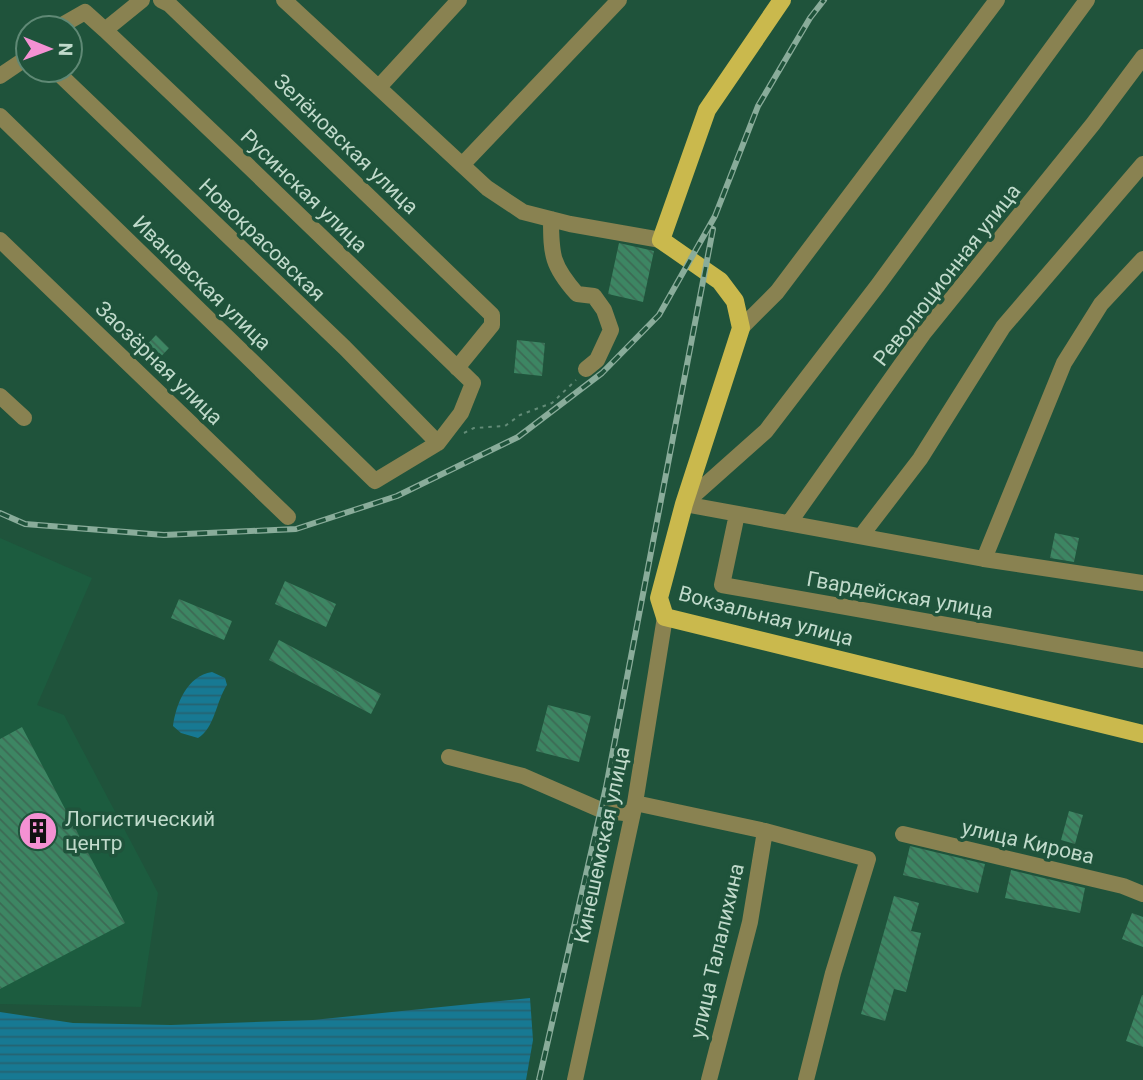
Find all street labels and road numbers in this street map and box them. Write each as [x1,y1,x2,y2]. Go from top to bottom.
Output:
street label: Зелёновская улица [269,69,423,219]
street label: Русинская улица [236,125,372,257]
street label: Новокрасовская [194,174,330,306]
street label: Революционная улица [869,179,1025,371]
street label: Ивановская улица [128,211,276,355]
street label: Заозёрная улица [90,296,228,430]
street label: Гвардейская улица [805,567,995,623]
street label: Вокзальная улица [676,581,856,651]
street label: Кинешемская улица [569,744,635,946]
street label: улица Кирова [959,815,1097,869]
street label: улица Талалихина [685,861,749,1041]

